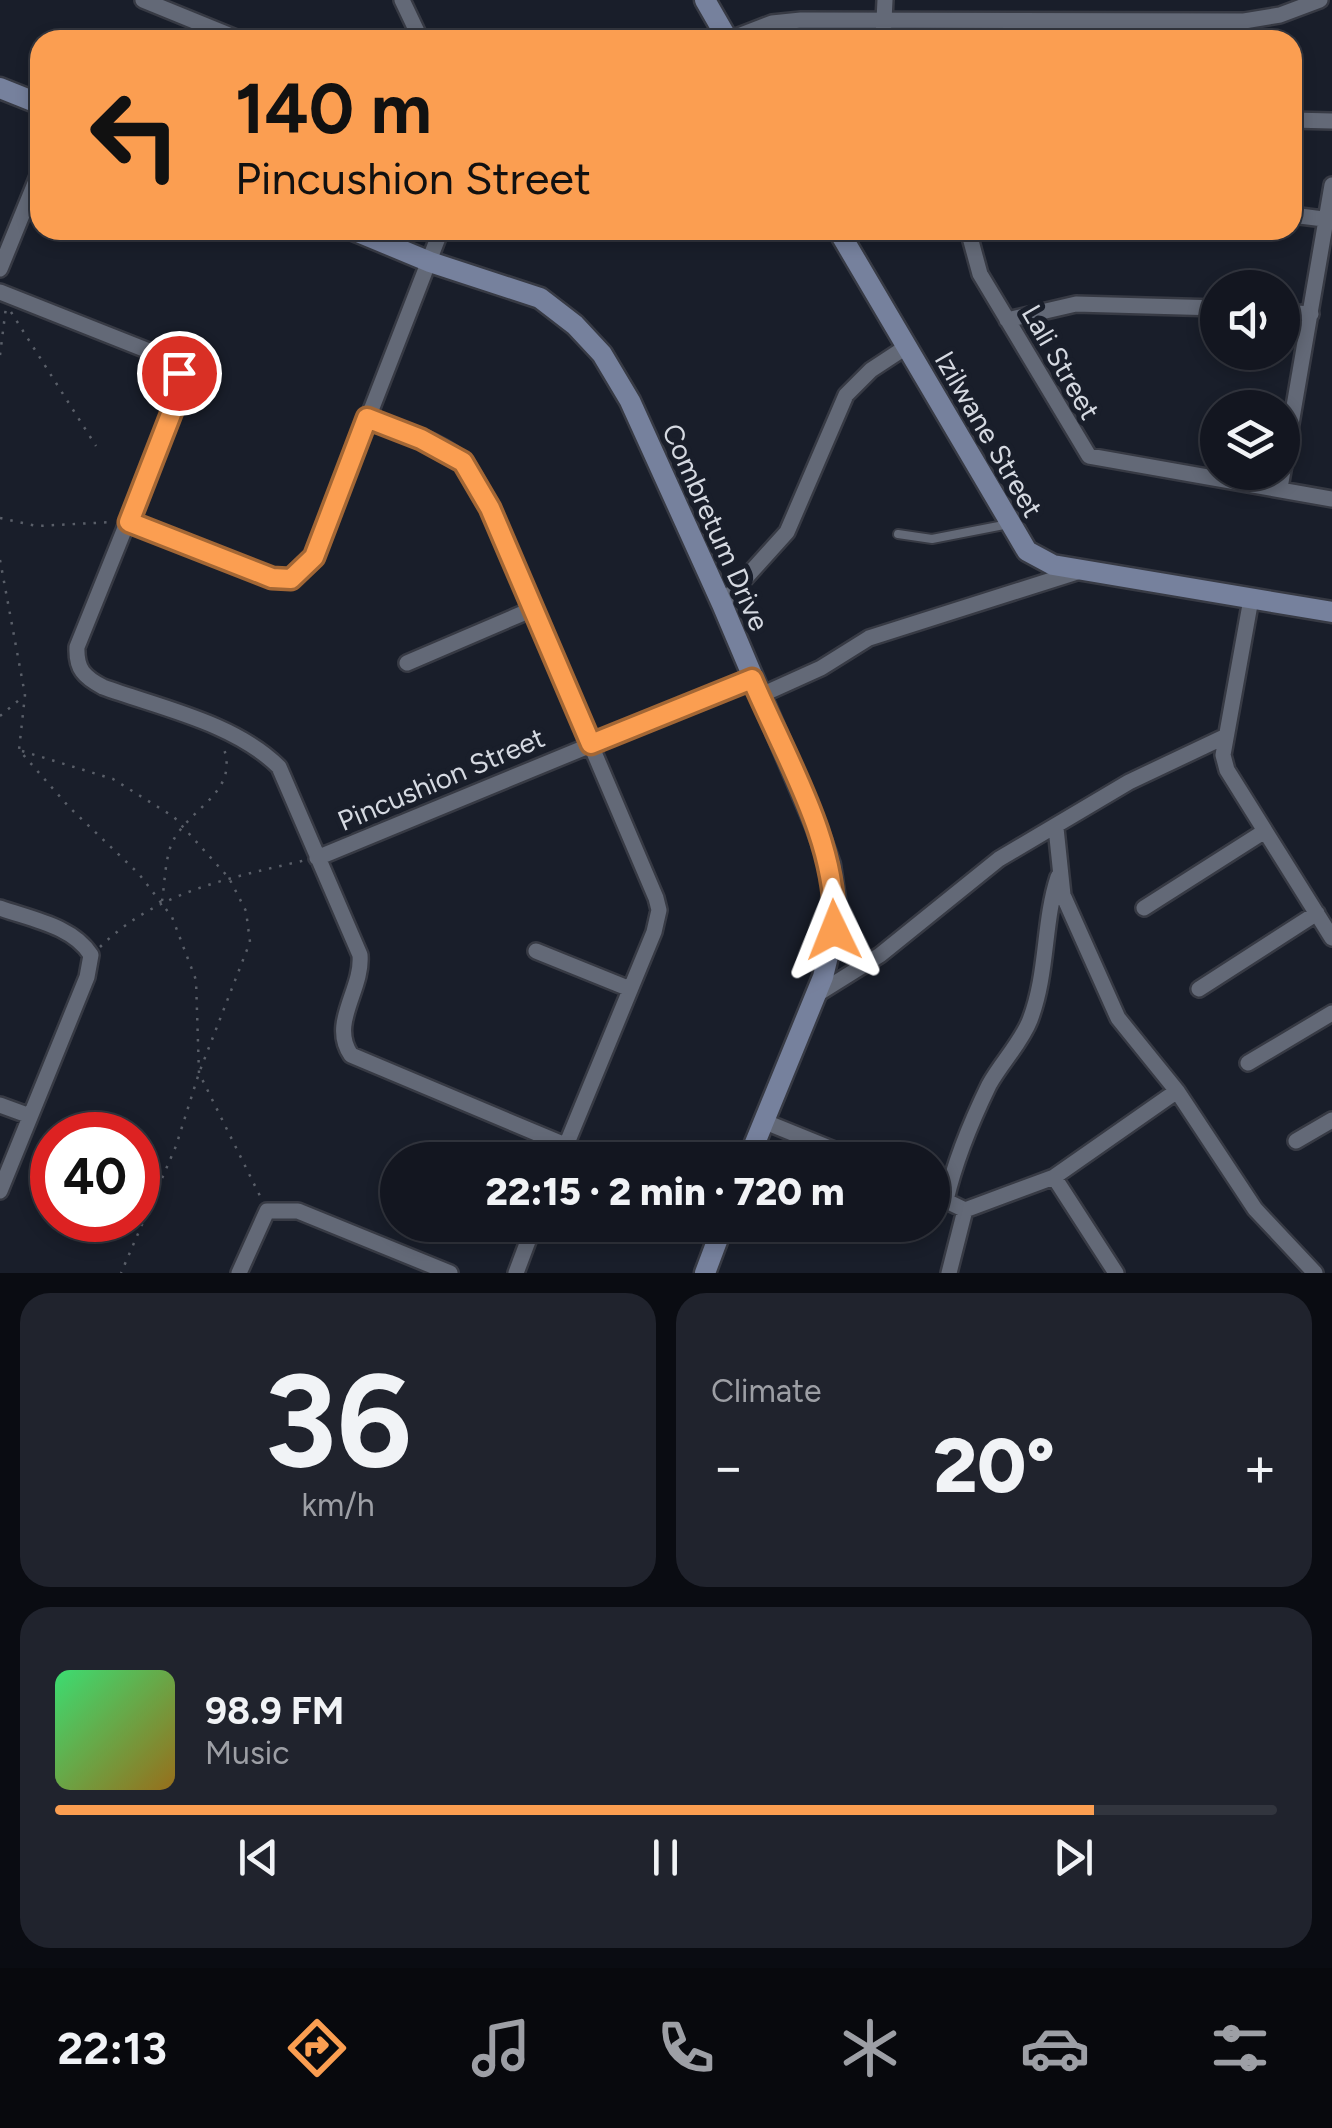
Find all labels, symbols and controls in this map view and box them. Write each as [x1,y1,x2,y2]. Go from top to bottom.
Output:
text: 140 m [235,66,432,151]
icon: left [70,70,200,200]
text: Pincushion Street [235,151,591,205]
map controls [1200,270,1300,490]
button: sound [1200,270,1300,370]
street label: Lali Street [1015,299,1107,425]
pin [137,331,222,416]
street label: Izilwane Street [928,345,1050,523]
icon: arrive [152,346,207,401]
button: layers [1200,390,1300,490]
street label: Combretum Drive [655,418,777,636]
street label: Pincushion Street [332,720,550,838]
position arrow [782,878,886,982]
speed limit sign: 40 [30,1112,160,1242]
text: 22:15 · 2 min · 720 m [486,1169,844,1215]
text: 36 [264,1343,412,1499]
text: Climate [711,1372,822,1410]
text: 20° [933,1421,1055,1511]
text: − [711,1434,745,1500]
text: + [1243,1434,1277,1500]
text: km/h [301,1486,375,1524]
text: 98.9 FM [205,1688,344,1734]
text: Music [205,1734,290,1772]
icon: previous [231,1830,286,1885]
icon: pause [638,1830,693,1885]
icon: next [1046,1830,1101,1885]
icon: directions [282,2013,352,2083]
icon: music [466,2013,536,2083]
icon: phone [651,2013,721,2083]
icon: climate [835,2013,905,2083]
icon: car [1020,2013,1090,2083]
icon: filters [1205,2013,1275,2083]
text: 22:13 [57,2021,167,2075]

